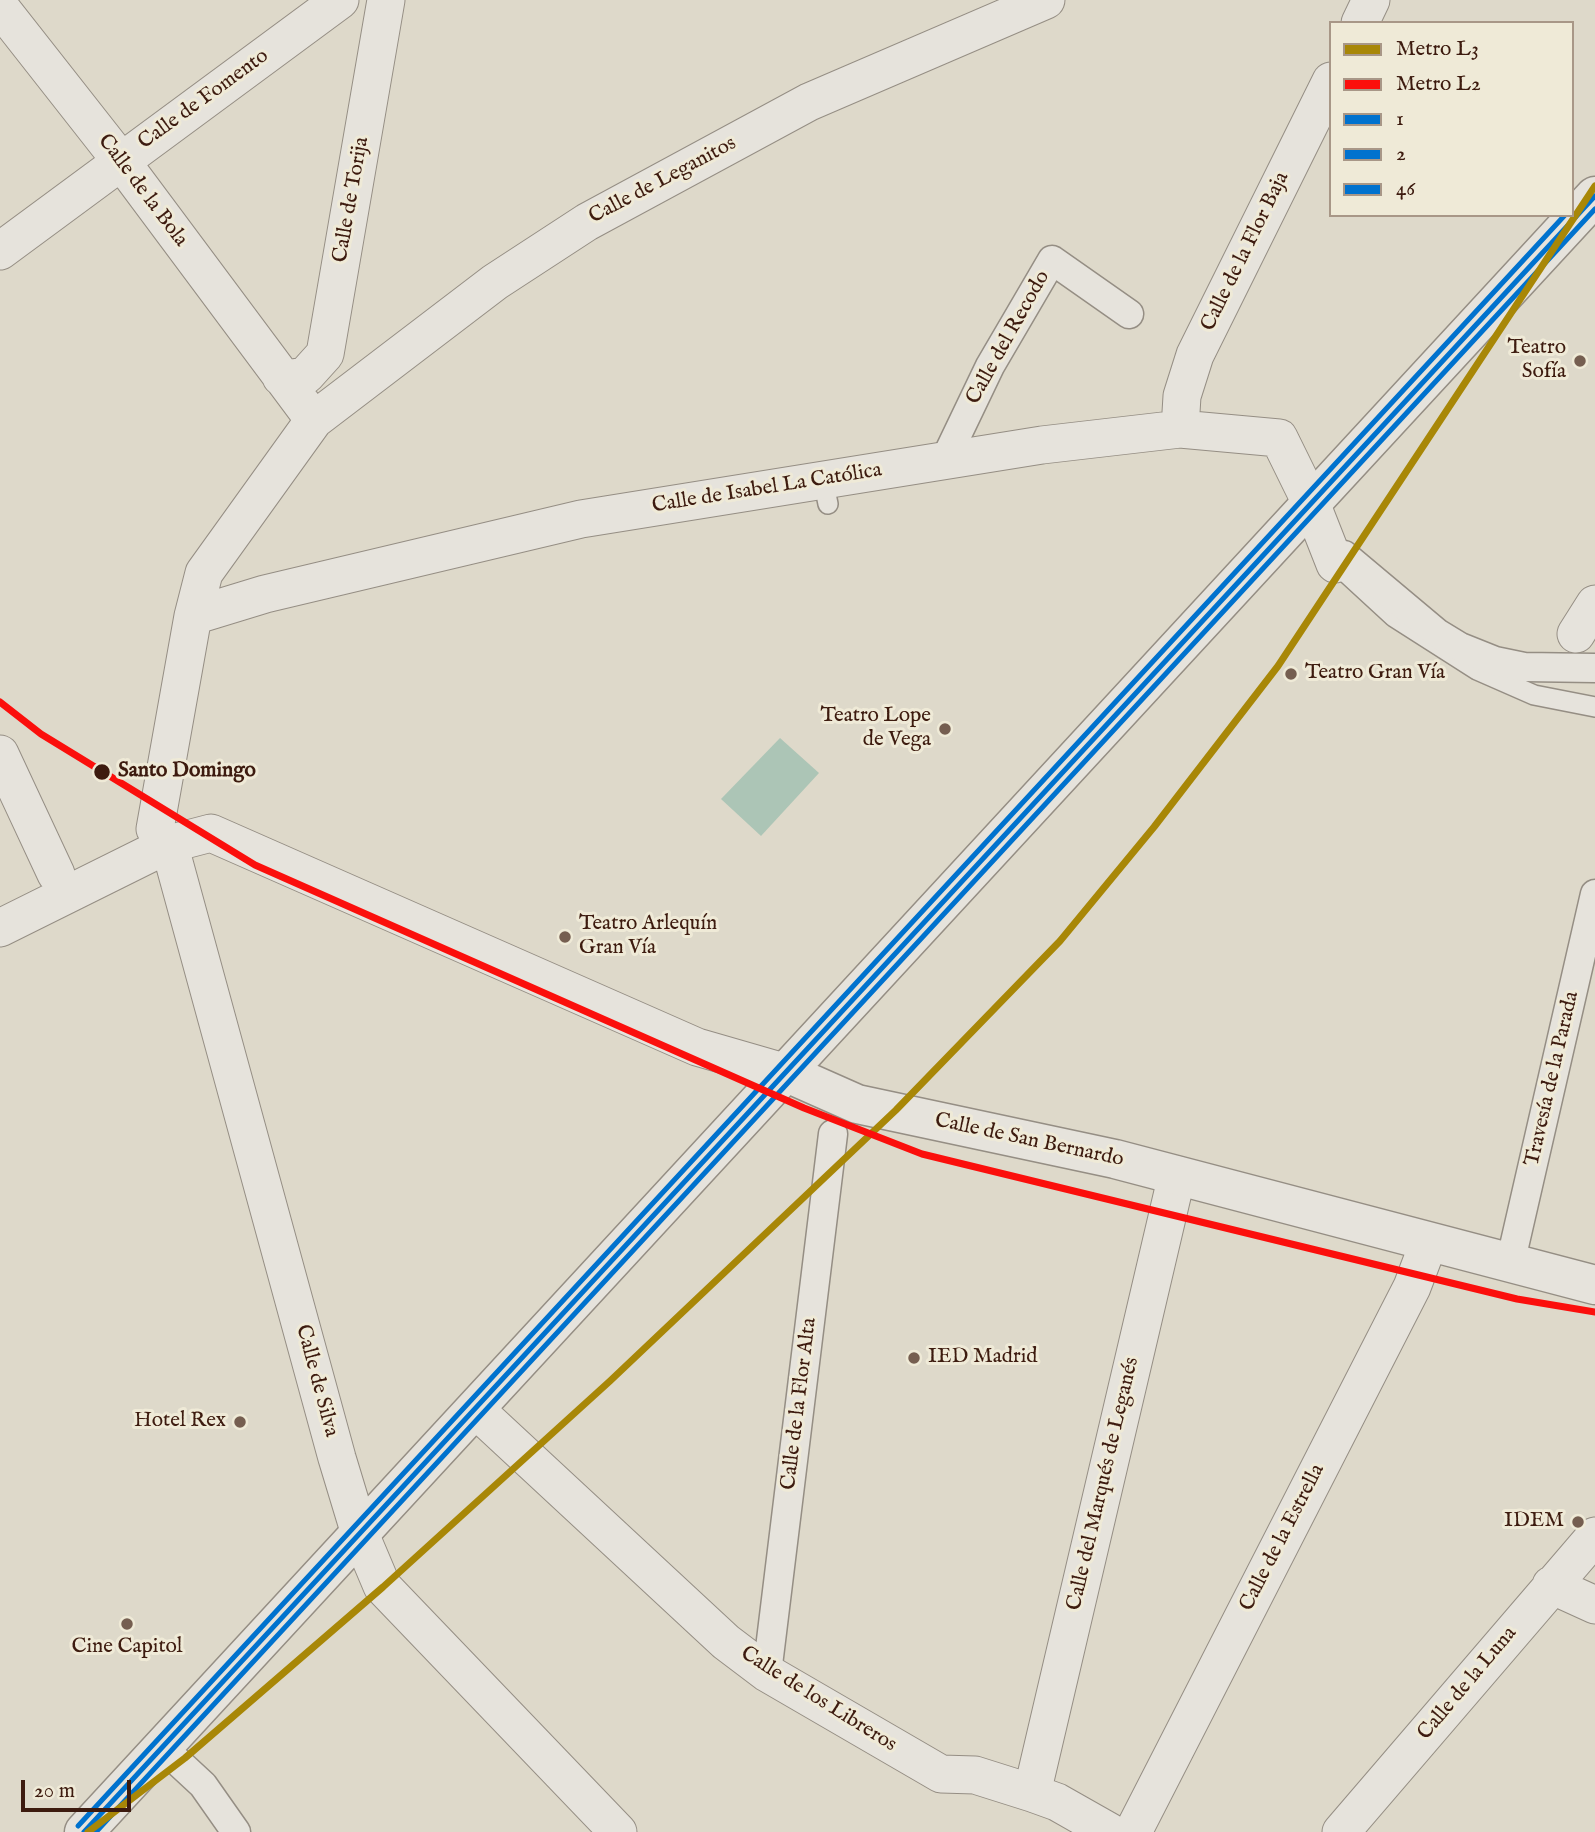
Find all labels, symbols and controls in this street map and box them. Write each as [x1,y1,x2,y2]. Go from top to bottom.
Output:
legend [1329,21,1574,217]
text: Metro L3 [1396,36,1479,63]
street label: Calle de Fomento [134,44,274,156]
text: Metro L2 [1396,71,1481,98]
text: 1 [1396,106,1404,133]
street label: Calle de la Bola [91,130,193,252]
street label: Calle de Leganitos [585,132,741,230]
street label: Calle de Torija [329,135,375,265]
text: 2 [1396,141,1406,168]
street label: Calle de la Flor Baja [1197,168,1295,336]
text: 46 [1396,176,1415,203]
street label: Calle del Recodo [962,267,1056,409]
place label: Teatro Sofía [1508,336,1566,386]
marker: Teatro Sofía [1572,353,1588,369]
street label: Calle de Isabel La Católica [650,458,884,520]
place label: Teatro Gran Vía [1305,661,1445,687]
marker: Teatro Gran Vía [1283,666,1299,682]
place label: Teatro Lope de Vega [821,704,931,754]
marker: Teatro Lope de Vega [937,721,953,737]
place label: Santo Domingo [118,759,256,785]
marker: Santo Domingo [92,762,112,782]
place label: Teatro Arlequín Gran Vía [579,912,717,962]
marker: Teatro Arlequín Gran Vía [557,929,573,945]
street label: Travesía de la Parada [1521,989,1585,1169]
street label: Calle de San Bernardo [932,1109,1126,1173]
street label: Calle de la Flor Alta [777,1316,823,1492]
street label: Calle de Silva [289,1322,343,1440]
place label: IED Madrid [928,1345,1037,1371]
marker: IED Madrid [906,1350,922,1366]
street label: Calle del Marqués de Leganés [1063,1355,1145,1613]
place label: Hotel Rex [134,1409,226,1435]
marker: Hotel Rex [232,1414,248,1430]
street label: Calle de la Estrella [1235,1460,1331,1616]
place label: IDEM [1504,1509,1564,1535]
marker: IDEM [1570,1514,1586,1530]
marker: Cine Capitol [119,1616,135,1632]
street label: Calle de la Luna [1413,1622,1523,1746]
place label: Cine Capitol [71,1635,183,1661]
street label: Calle de los Libreros [735,1642,901,1758]
scale bar [24,1766,135,1810]
text: 20 m [34,1778,75,1805]

